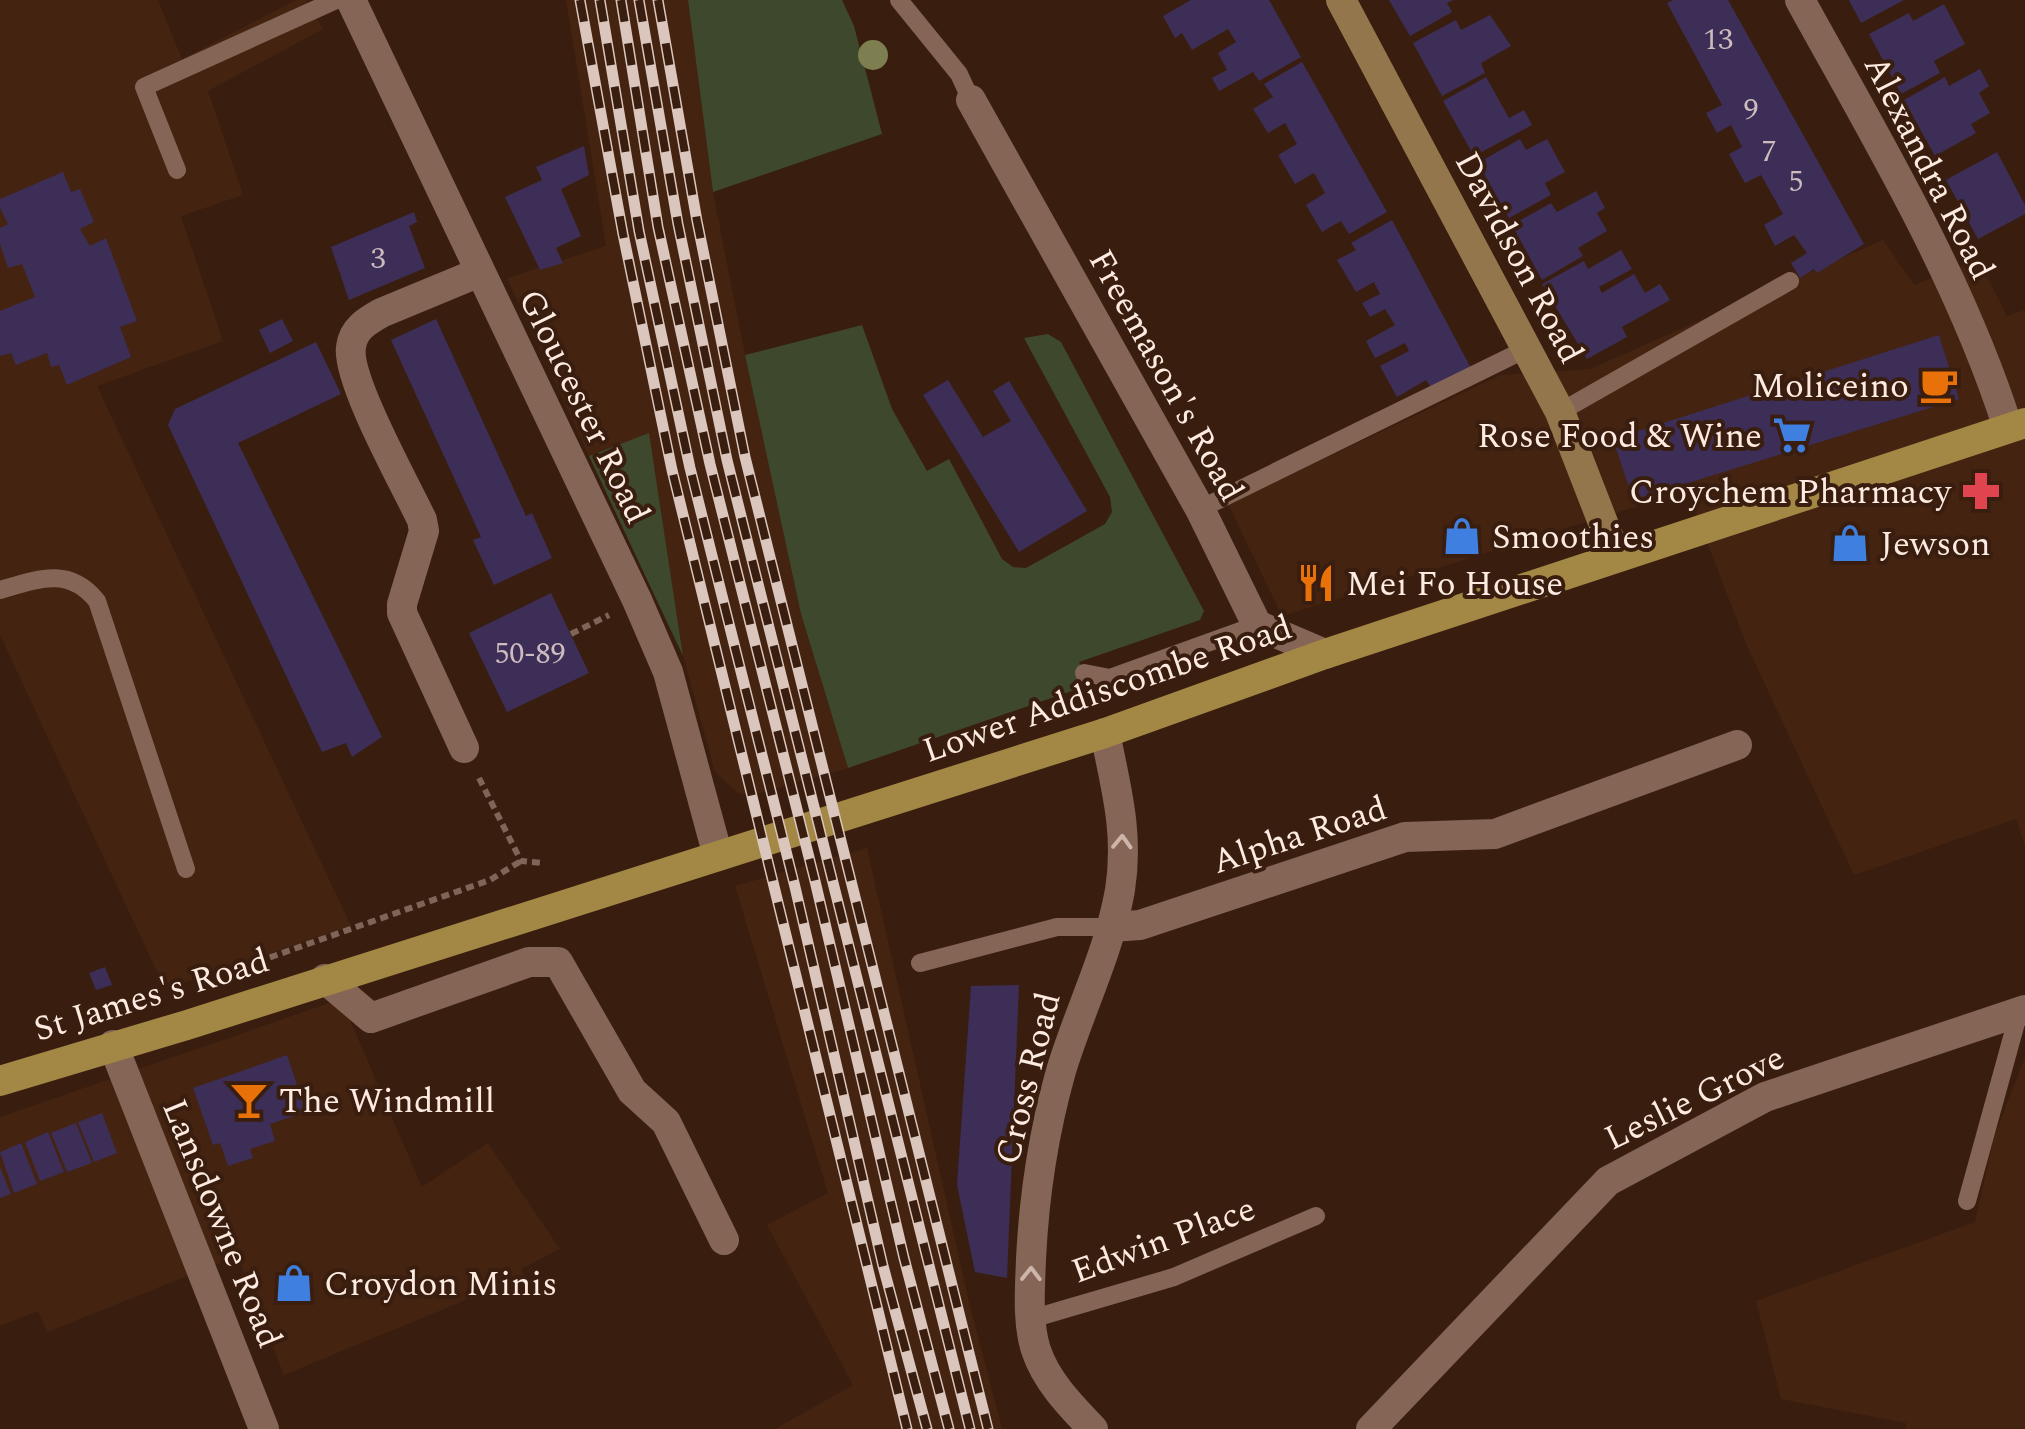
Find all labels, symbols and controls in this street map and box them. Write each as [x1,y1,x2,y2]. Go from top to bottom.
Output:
house number: 13 [1703,17,1733,63]
street label: Alexandra Road [1849,46,2008,289]
house number: 9 [1744,87,1759,133]
house number: 7 [1762,129,1777,175]
street label: Davidson Road [1440,142,1597,373]
house number: 5 [1789,159,1804,205]
house number: 3 [371,236,386,282]
street label: Freemason's Road [1074,240,1257,512]
street label: Gloucester Road [504,280,663,533]
place label: Moliceino [1751,360,1909,413]
cafe icon: Moliceino [1918,364,1960,406]
place label: Rose Food & Wine [1477,410,1762,463]
supermarket icon: Rose Food & Wine [1771,414,1813,456]
place label: Croychem Pharmacy [1629,466,1952,519]
pharmacy icon: Croychem Pharmacy [1960,470,2002,512]
place label: Smoothies [1492,511,1654,564]
shop icon: Smoothies [1441,515,1483,557]
place label: Jewson [1880,518,1991,571]
shop icon: Jewson [1829,522,1871,564]
place label: Mei Fo House [1346,558,1563,611]
restaurant icon: Mei Fo House [1295,562,1337,604]
street label: Lower Addiscombe Road [916,601,1299,778]
house number: 50-89 [494,631,566,677]
street label: Alpha Road [1205,782,1394,889]
one-way arrow [1111,833,1132,849]
street label: St James's Road [27,935,276,1056]
street label: Cross Road [981,987,1075,1170]
street label: Leslie Grove [1596,1032,1794,1165]
place label: The Windmill [279,1075,495,1128]
bar icon: The Windmill [228,1079,270,1121]
street label: Lansdowne Road [147,1091,296,1356]
street label: Edwin Place [1064,1183,1263,1298]
place label: Croydon Minis [324,1258,557,1311]
shop icon: Croydon Minis [273,1262,315,1304]
one-way arrow [1020,1266,1041,1282]

